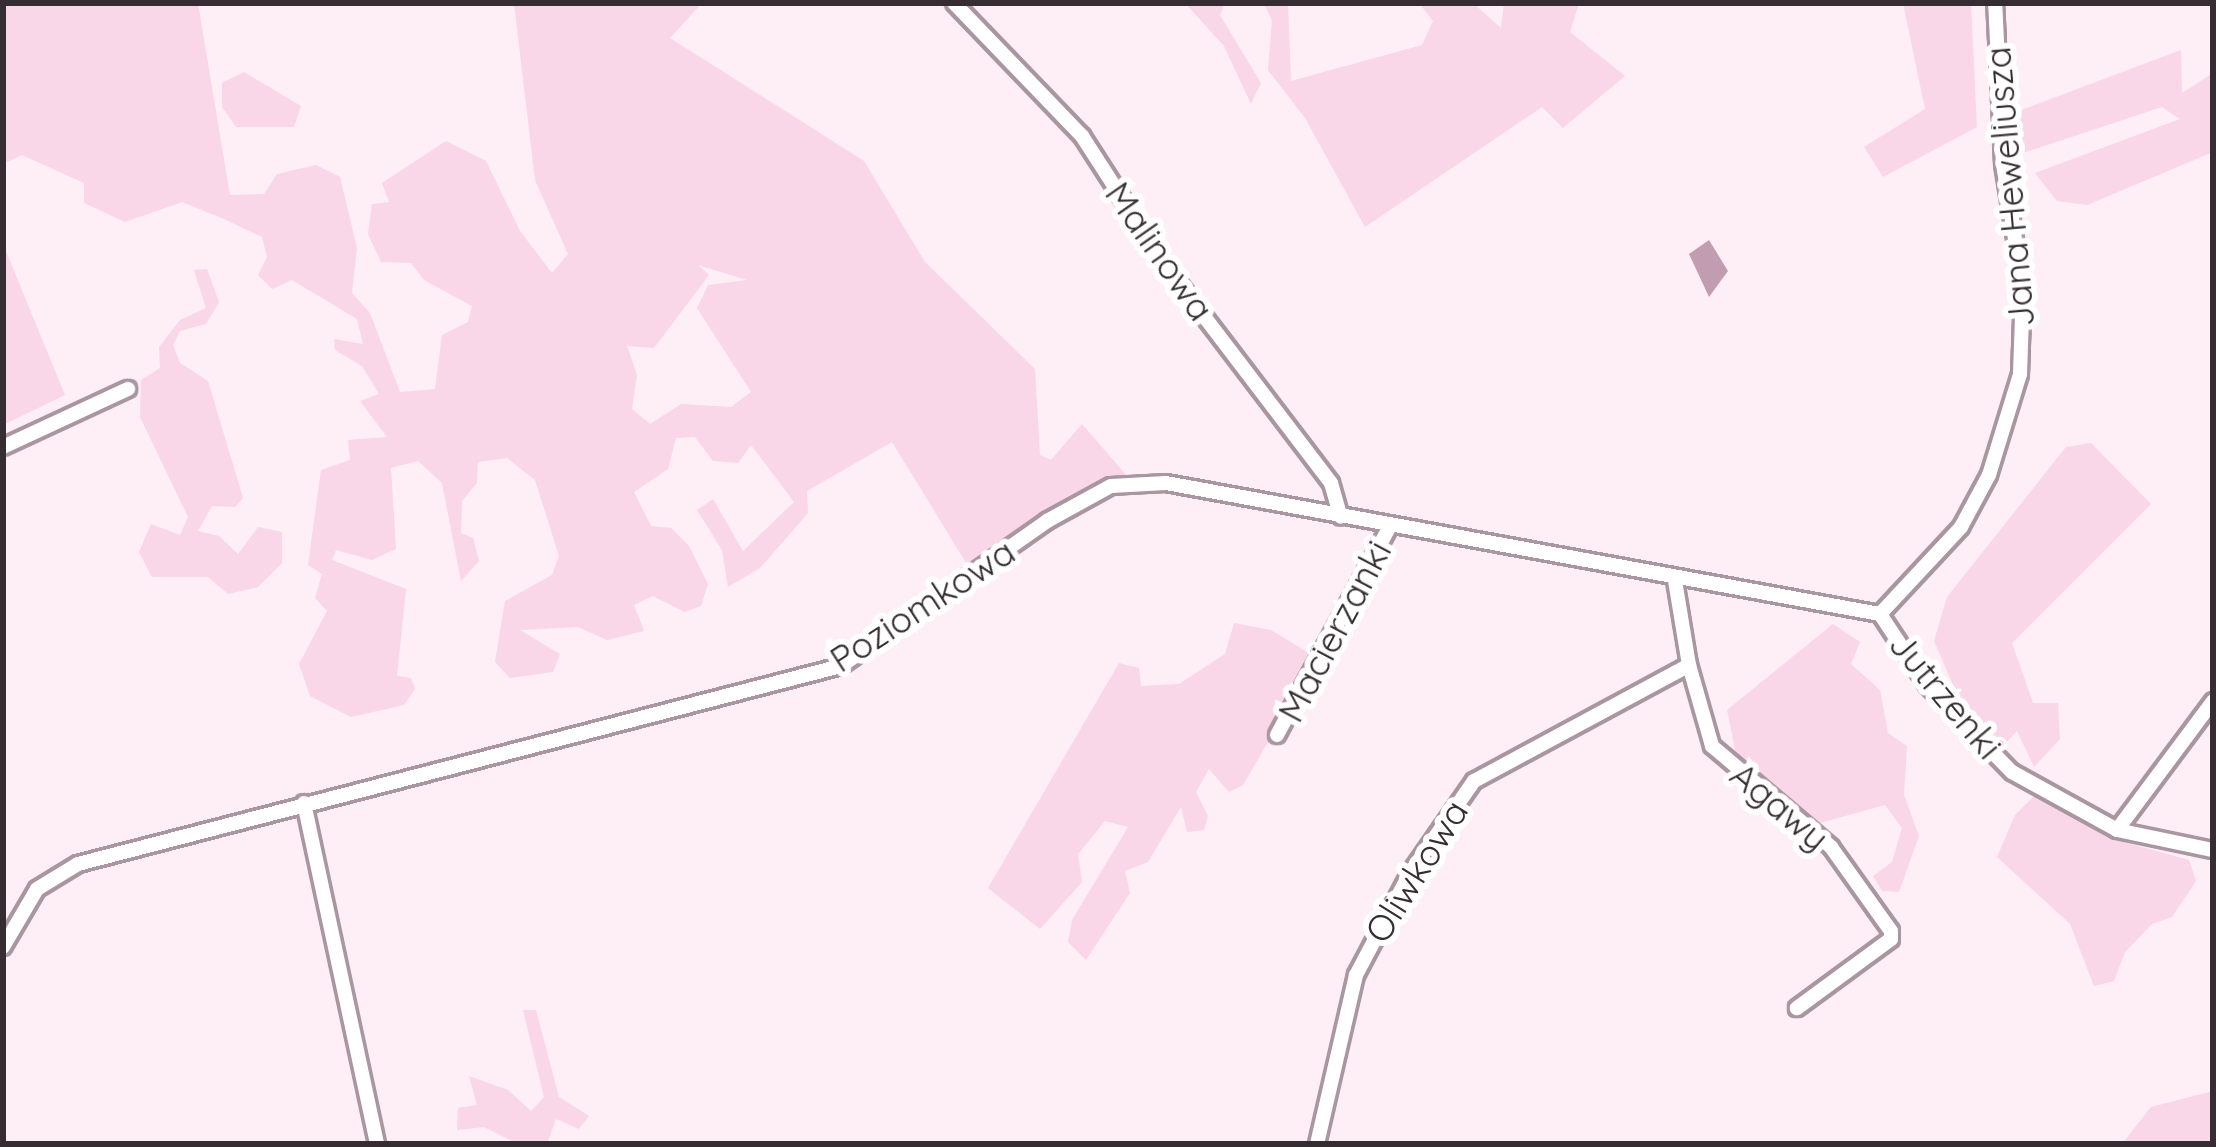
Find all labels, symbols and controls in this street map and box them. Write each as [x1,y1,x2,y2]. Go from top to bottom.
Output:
street label: Jana Heweliusza [1975,45,2043,329]
street label: Malinowa [1097,173,1223,329]
street label: Poziomkowa [822,529,1022,681]
street label: Macierzanki [1268,533,1400,729]
street label: Jutrzenki [1881,623,2011,767]
street label: Agawy [1722,753,1838,859]
street label: Oliwkowa [1355,792,1477,950]

